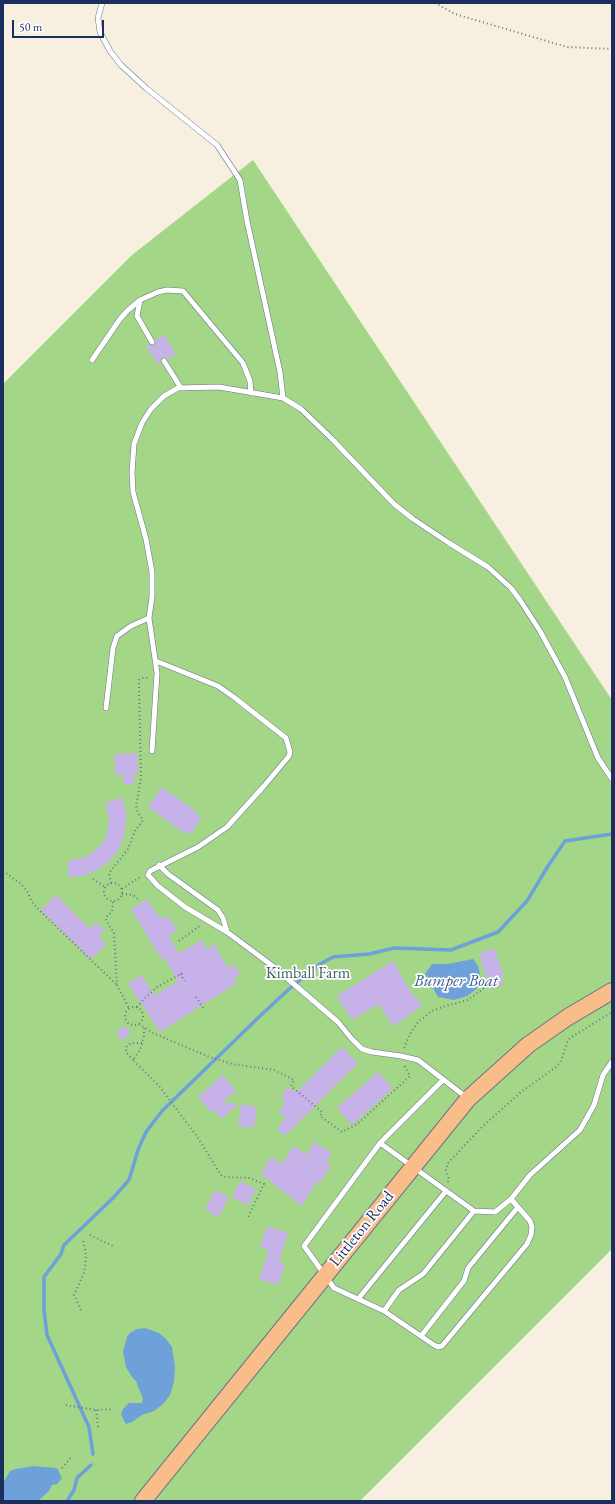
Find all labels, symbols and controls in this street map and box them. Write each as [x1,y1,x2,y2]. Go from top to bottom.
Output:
scale bar [14,12,106,38]
text: 50 m [19,19,42,35]
park label: Kimball Farm [266,964,350,984]
water label: Bumper Boat [414,971,498,991]
street label: Littleton Road [326,1187,398,1271]

